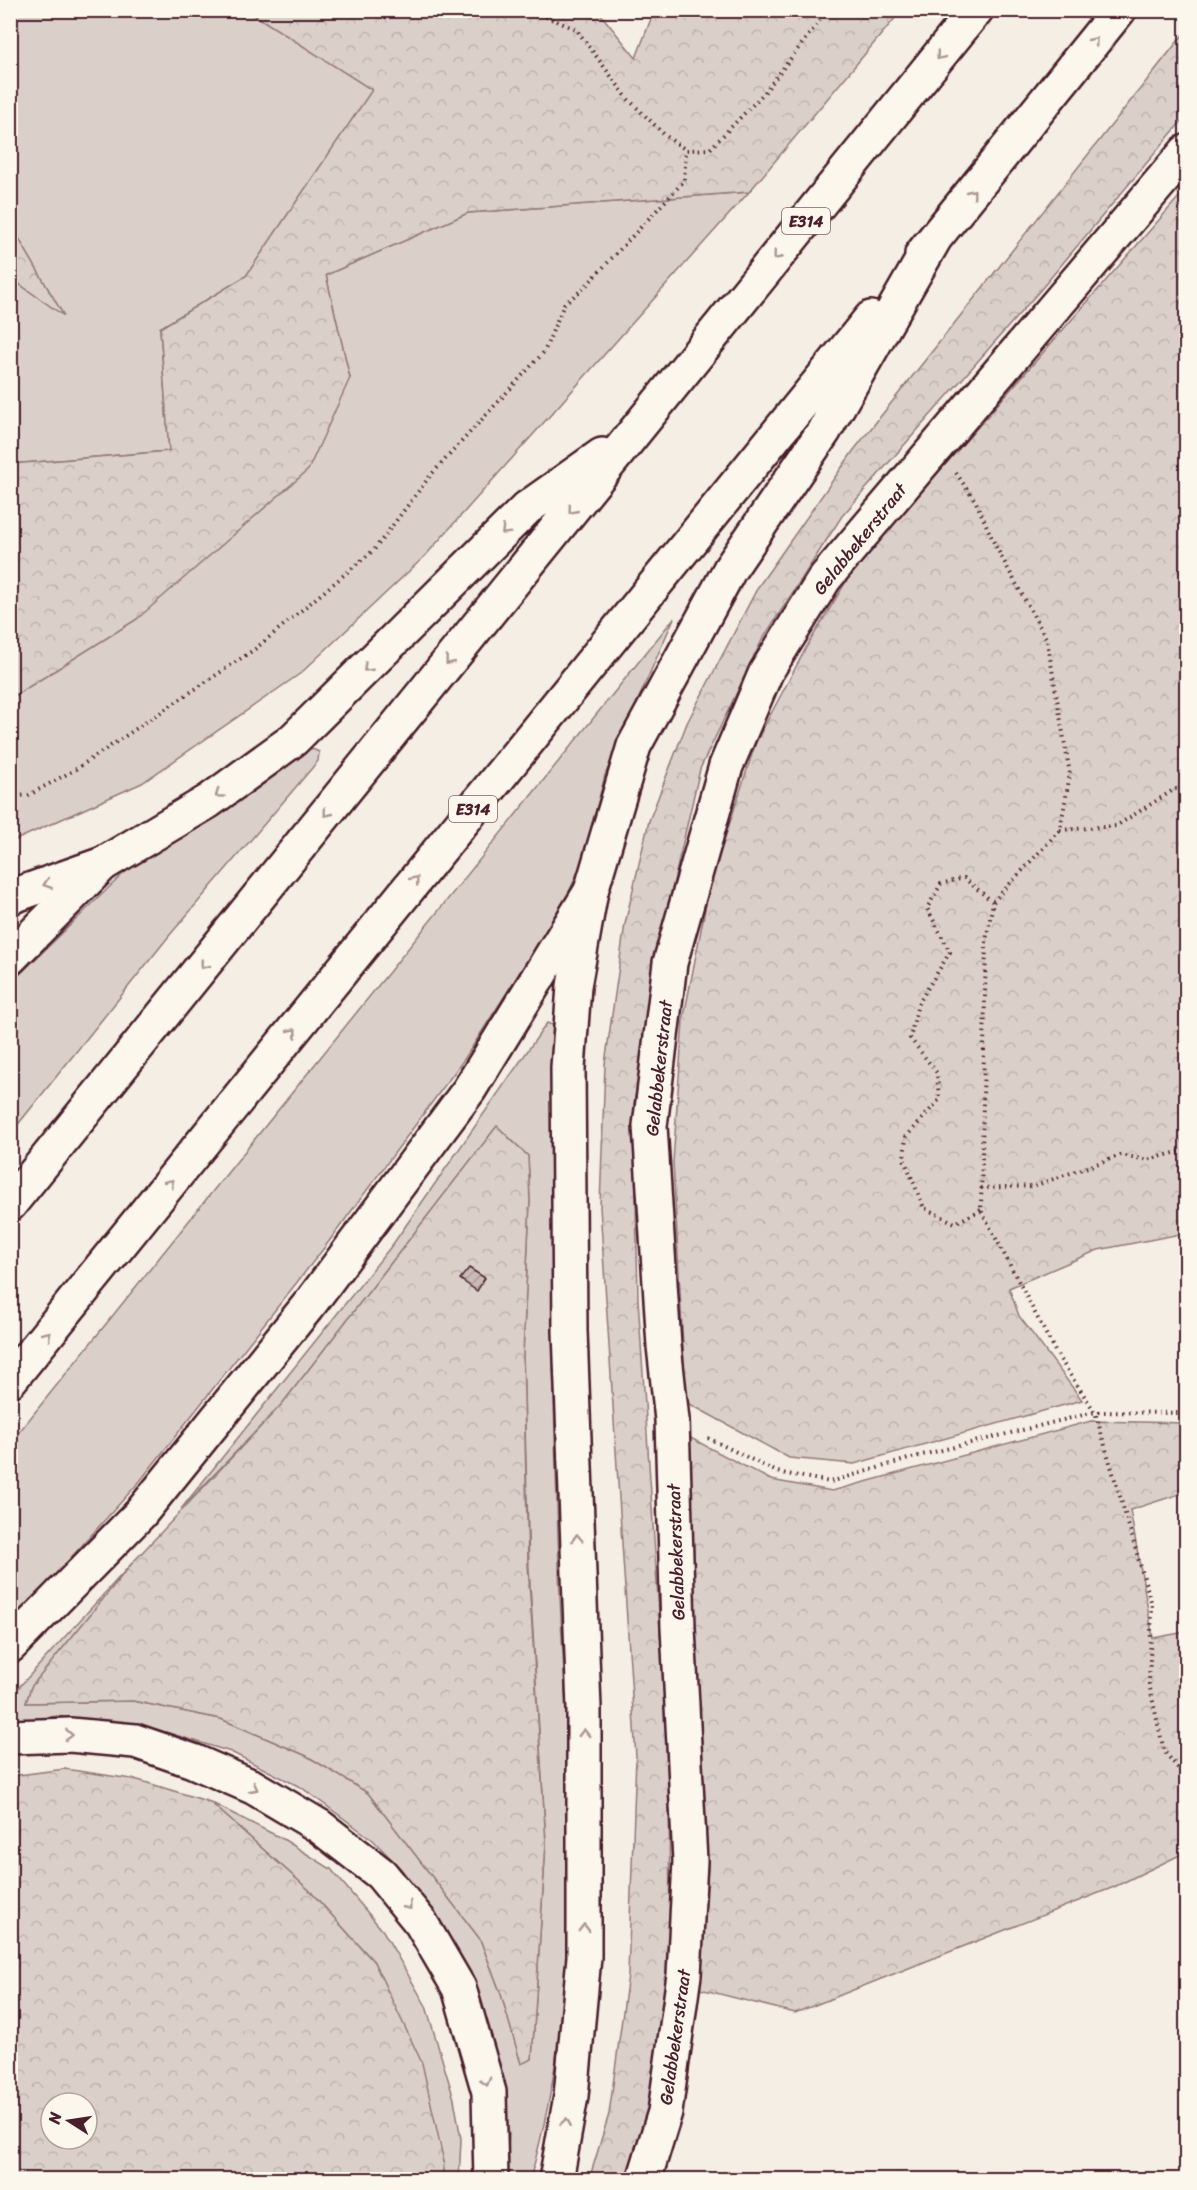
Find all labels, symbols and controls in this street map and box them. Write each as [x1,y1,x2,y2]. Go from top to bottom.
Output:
one-way arrow [1087,37,1098,48]
one-way arrow [936,49,947,60]
one-way arrow [965,188,976,199]
road number: E314 [782,208,830,234]
one-way arrow [773,249,784,260]
street label: Gelabbekerstraat [805,475,916,602]
one-way arrow [568,503,579,514]
one-way arrow [502,523,513,534]
one-way arrow [445,654,456,665]
one-way arrow [363,661,373,672]
one-way arrow [214,787,225,798]
road number: E314 [449,796,497,822]
one-way arrow [323,806,334,817]
one-way arrow [42,876,53,889]
one-way arrow [408,876,419,887]
one-way arrow [200,958,211,969]
street label: Gelabbekerstraat [636,998,682,1138]
one-way arrow [285,1028,296,1039]
one-way arrow [163,1179,174,1190]
one-way arrow [40,1331,51,1342]
street label: Gelabbekerstraat [658,1482,694,1621]
one-way arrow [571,1534,584,1543]
one-way arrow [578,1728,590,1737]
one-way arrow [64,1729,73,1742]
one-way arrow [248,1781,259,1793]
one-way arrow [400,1899,411,1910]
one-way arrow [578,1923,590,1932]
street label: Gelabbekerstraat [650,1966,700,2107]
one-way arrow [479,2076,491,2087]
north arrow [39,2091,99,2151]
text: N [39,2109,70,2127]
one-way arrow [559,2117,572,2127]

